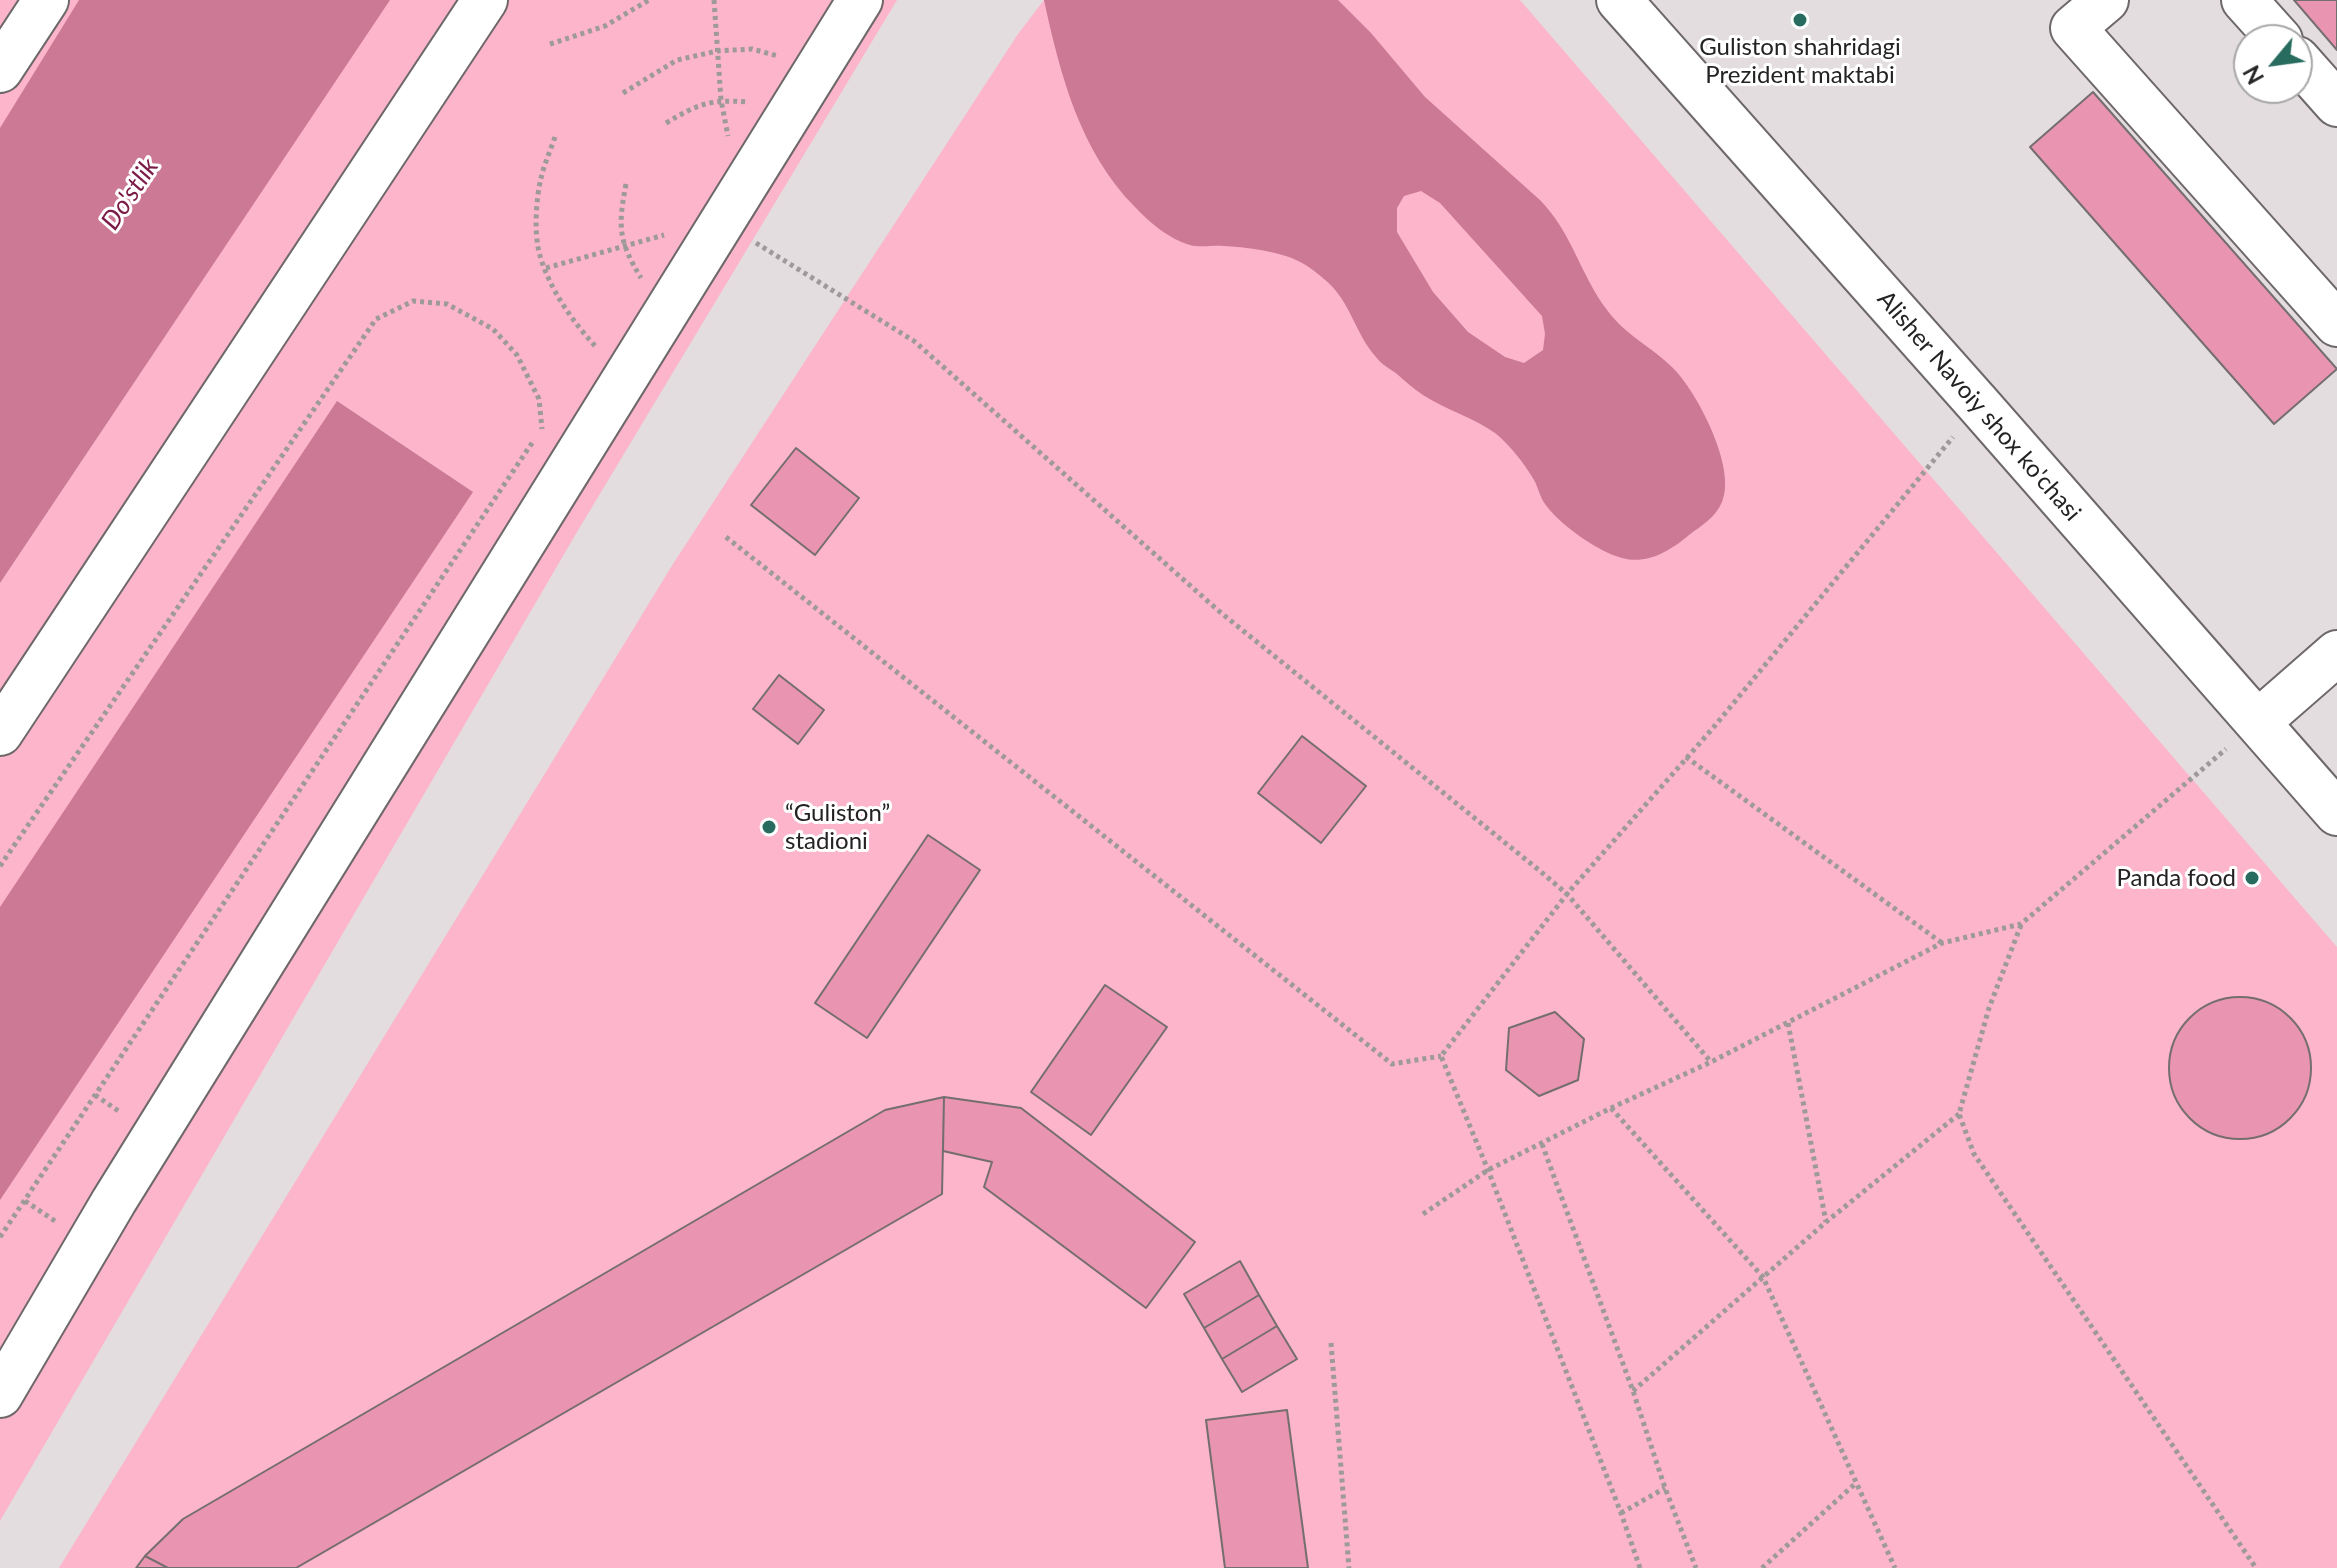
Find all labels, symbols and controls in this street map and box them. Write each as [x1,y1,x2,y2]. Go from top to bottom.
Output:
marker: Guliston shahridagi Prezident maktabi [1791,11,1809,29]
north arrow [2233,24,2313,104]
place label: Guliston shahridagi Prezident maktabi [1699,33,1901,89]
text: N [2237,61,2269,89]
water label: Do'stlik [95,152,165,236]
street label: Alisher Navoiy shox ko'chasi [1871,285,2087,527]
place label: “Guliston” stadioni [785,799,890,855]
marker: “Guliston” stadioni [760,818,778,836]
place label: Panda food [2116,864,2236,892]
marker: Panda food [2243,869,2261,887]

